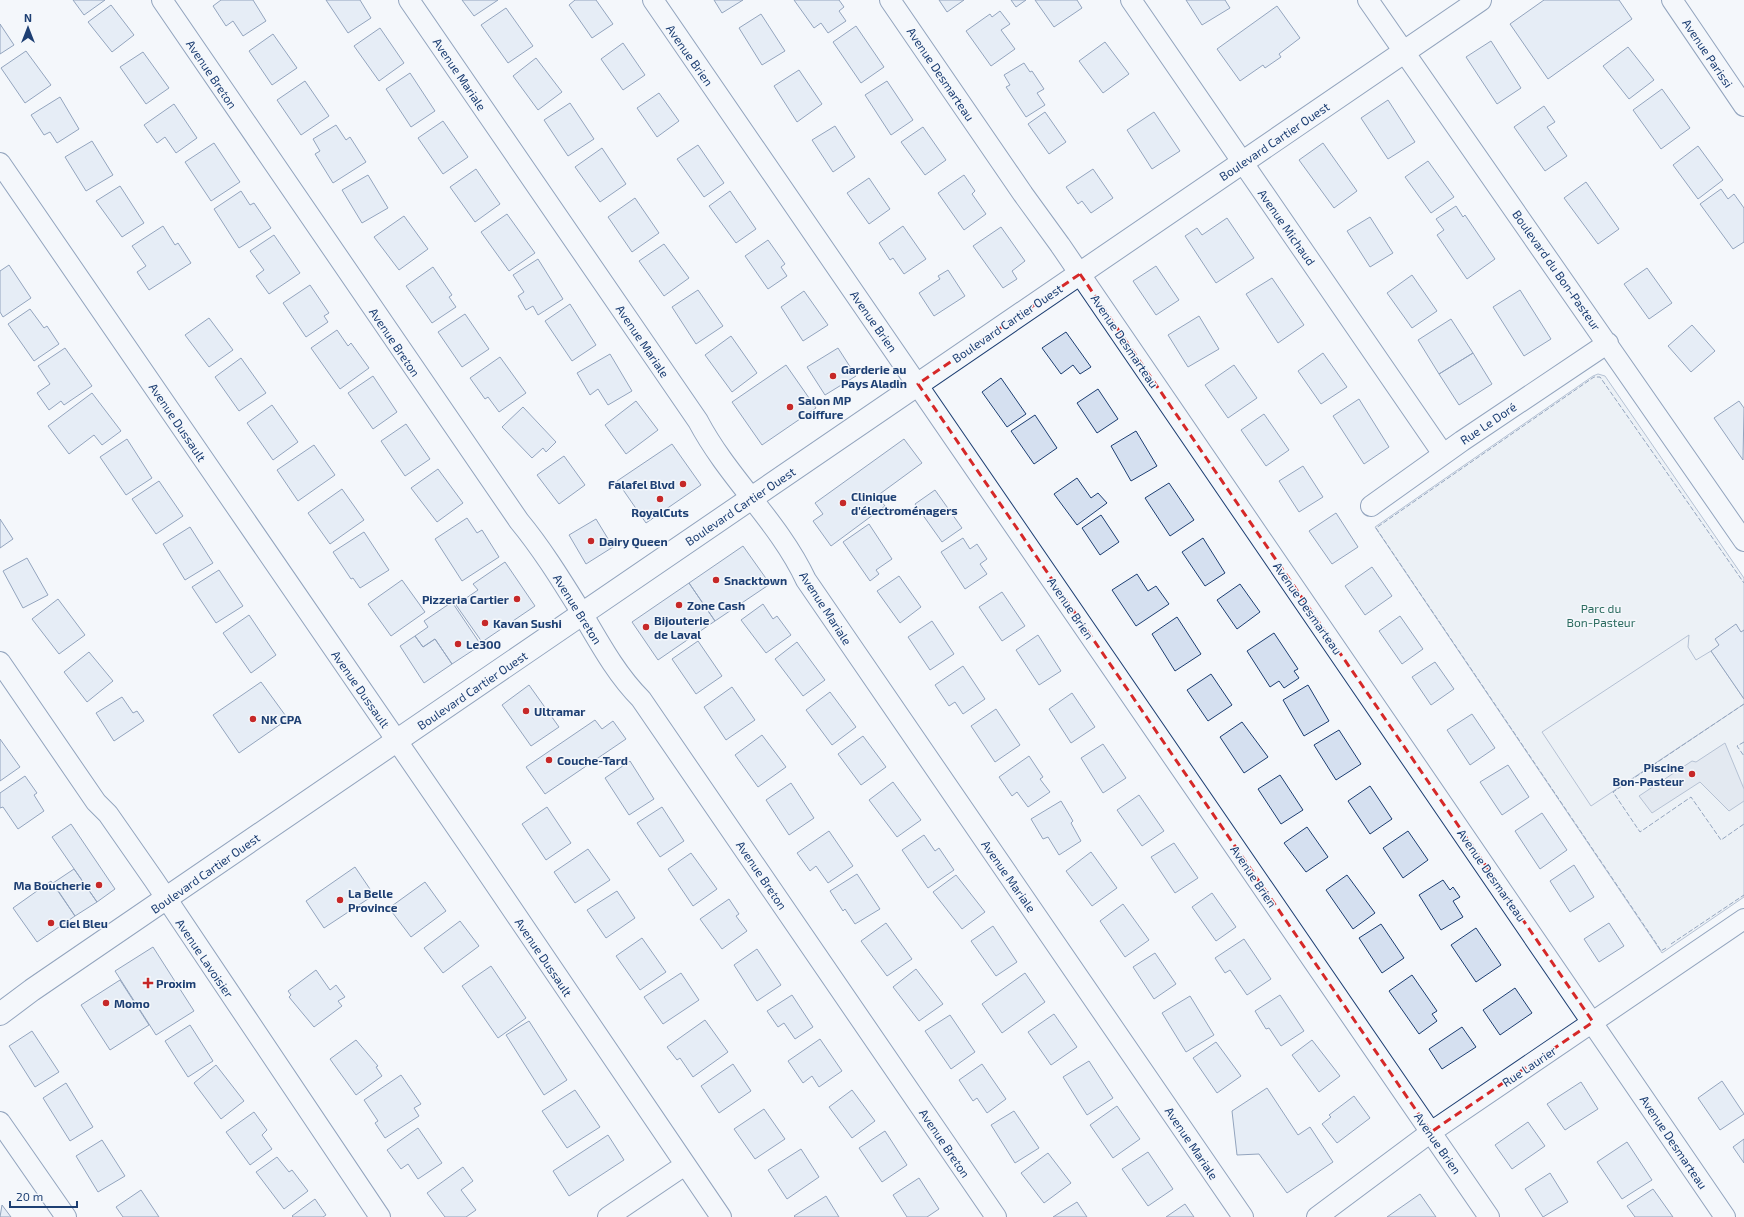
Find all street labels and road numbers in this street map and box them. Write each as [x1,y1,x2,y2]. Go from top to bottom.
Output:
street label: Avenue Parissi [1680,16,1736,90]
street label: Avenue Brien [664,22,716,88]
street label: Avenue Desmarteau [905,25,977,123]
street label: Avenue Mariale [431,35,489,113]
street label: Avenue Breton [184,37,240,111]
street label: Boulevard Cartier Ouest [1216,99,1332,183]
street label: Avenue Michaud [1256,186,1318,268]
street label: Boulevard du Bon-Pasteur [1510,207,1604,333]
street label: Boulevard Cartier Ouest [949,281,1065,365]
street label: Avenue Brien [848,288,900,354]
street label: Avenue Desmarteau [1089,292,1161,390]
street label: Avenue Mariale [614,302,672,380]
street label: Avenue Breton [367,305,423,379]
street label: Avenue Dussault [147,380,210,464]
street label: Rue Le Doré [1457,399,1519,447]
street label: Boulevard Cartier Ouest [682,464,798,548]
street label: Avenue Desmarteau [1271,559,1345,657]
street label: Avenue Mariale [797,569,855,647]
street label: Avenue Breton [551,571,605,647]
street label: Avenue Brien [1045,574,1097,642]
street label: Avenue Dussault [329,648,393,731]
street label: Boulevard Cartier Ouest [414,648,530,732]
street label: Avenue Desmarteau [1455,826,1529,924]
street label: Boulevard Cartier Ouest [148,830,262,916]
street label: Avenue Mariale [979,837,1039,915]
street label: Avenue Breton [734,838,790,912]
street label: Avenue Brien [1228,842,1280,910]
street label: Avenue Dussault [513,915,576,999]
street label: Avenue Lavoisier [173,916,237,1000]
street label: Rue Laurier [1499,1043,1559,1089]
street label: Avenue Desmarteau [1638,1093,1710,1191]
street label: Avenue Mariale [1163,1104,1221,1182]
street label: Avenue Breton [917,1106,973,1180]
street label: Avenue Brien [1412,1110,1464,1176]

